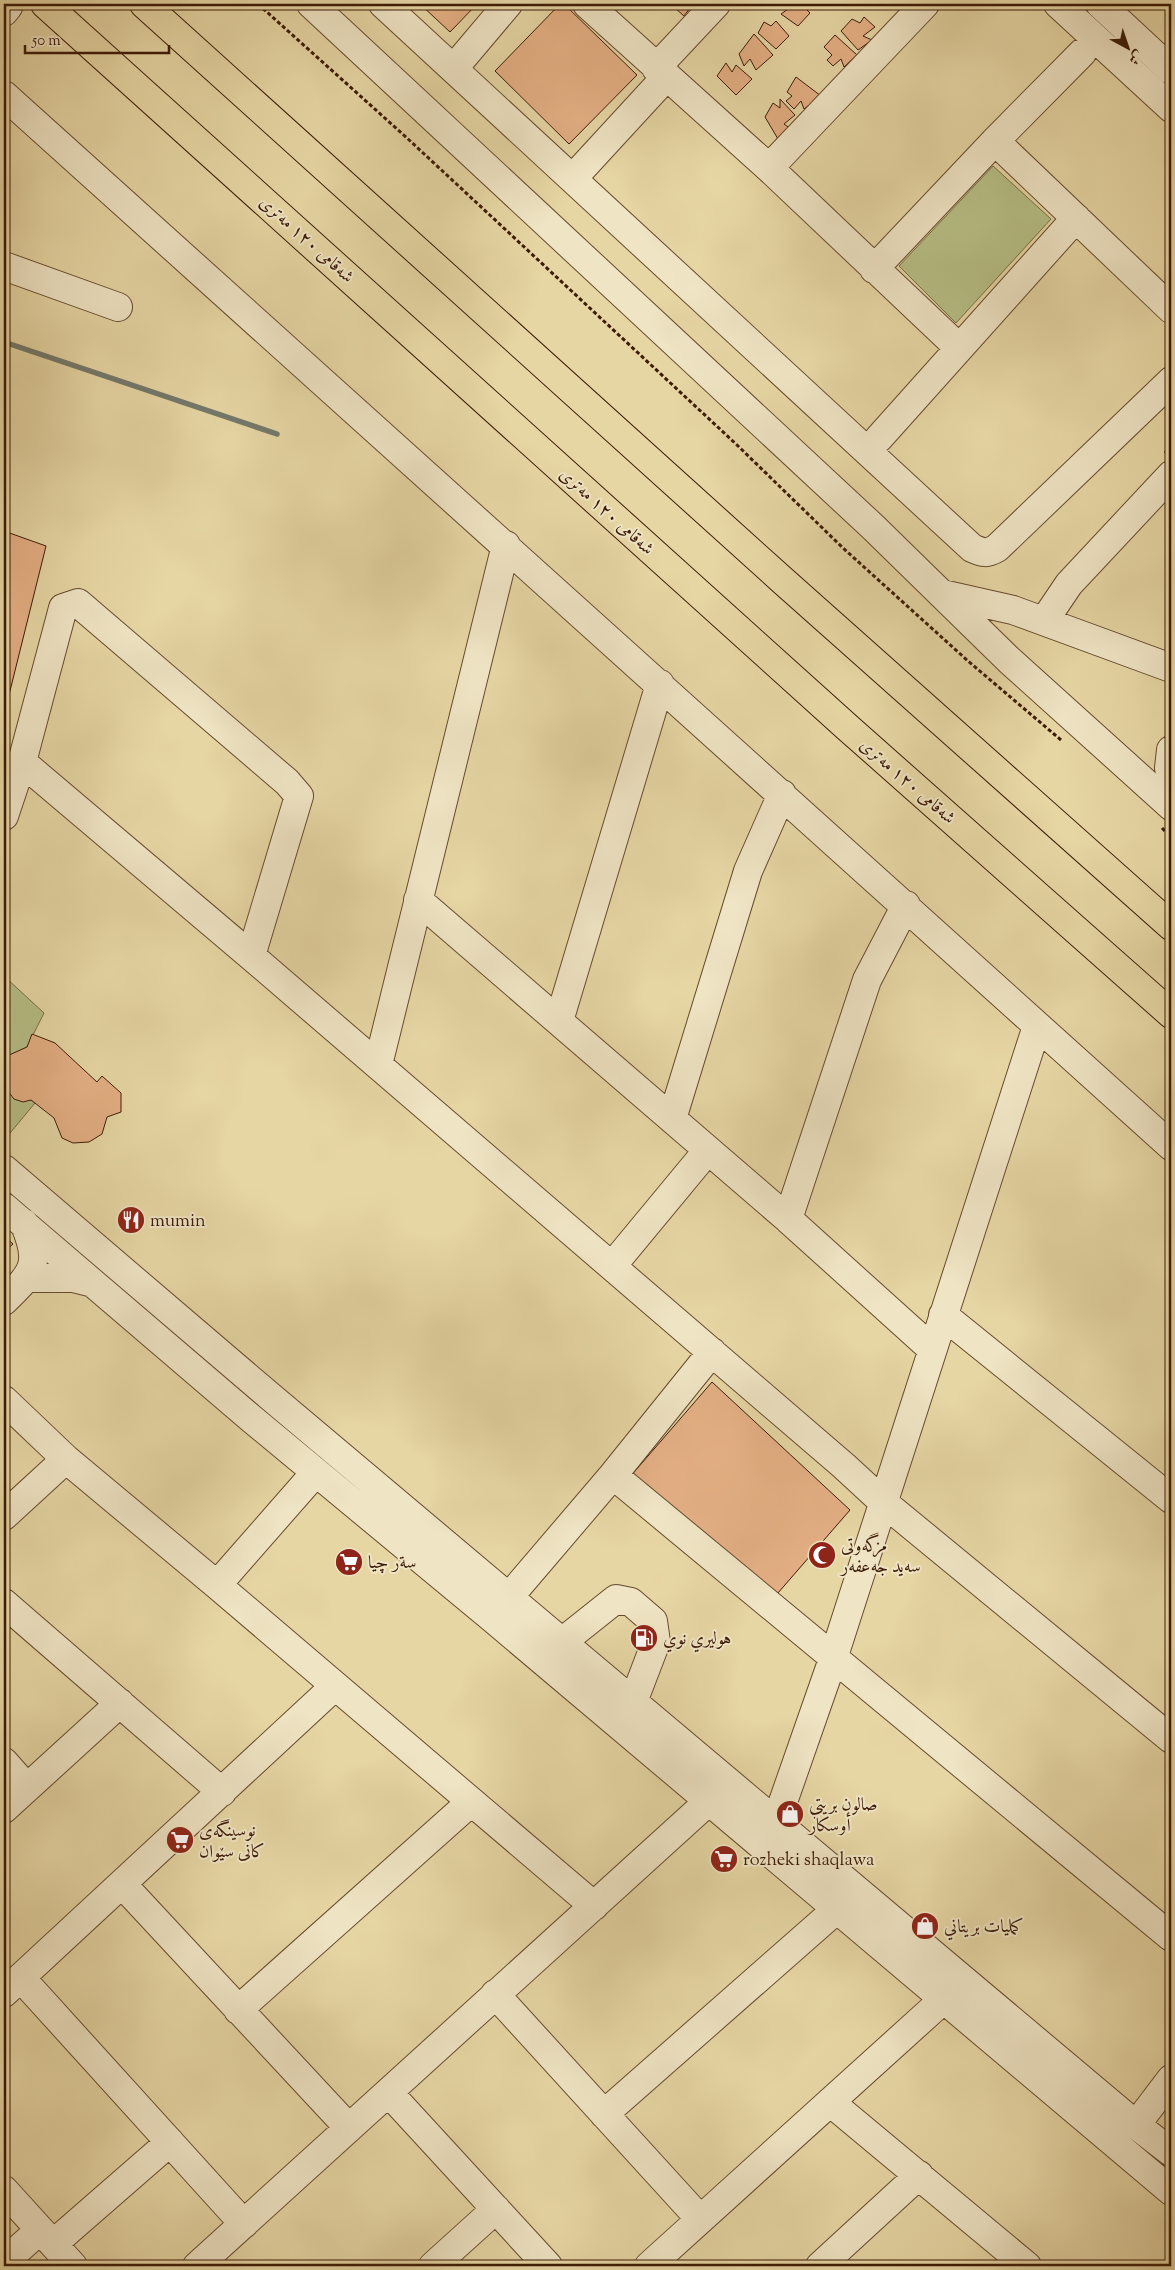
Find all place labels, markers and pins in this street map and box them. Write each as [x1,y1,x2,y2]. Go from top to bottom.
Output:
restaurant icon: mumin [116,1205,146,1235]
place label: mumin [150,1209,206,1235]
place label: مزگەوتی سەید جەعفەر [839,1532,921,1581]
mosque icon: مزگەوتی سەید جەعفەر [807,1540,837,1570]
supermarket icon: سةر چيا [334,1547,364,1577]
place label: سةر چيا [368,1551,416,1577]
fuel station icon: هوليري نوي [629,1623,659,1653]
place label: هوليري نوي [663,1627,731,1653]
place label: صالون بريتي أوسكار [807,1793,878,1840]
shop icon: صالون بريتي أوسكار [775,1799,805,1829]
place label: نوسینگەی کانی سێوان [199,1819,265,1866]
supermarket icon: نوسینگەی کانی سێوان [165,1825,195,1855]
supermarket icon: rozheki shaqlawa [709,1844,739,1874]
place label: rozheki shaqlawa [743,1848,874,1874]
shop icon: كمليات بريتاني [910,1911,940,1941]
place label: كمليات بريتاني [944,1915,1023,1941]

